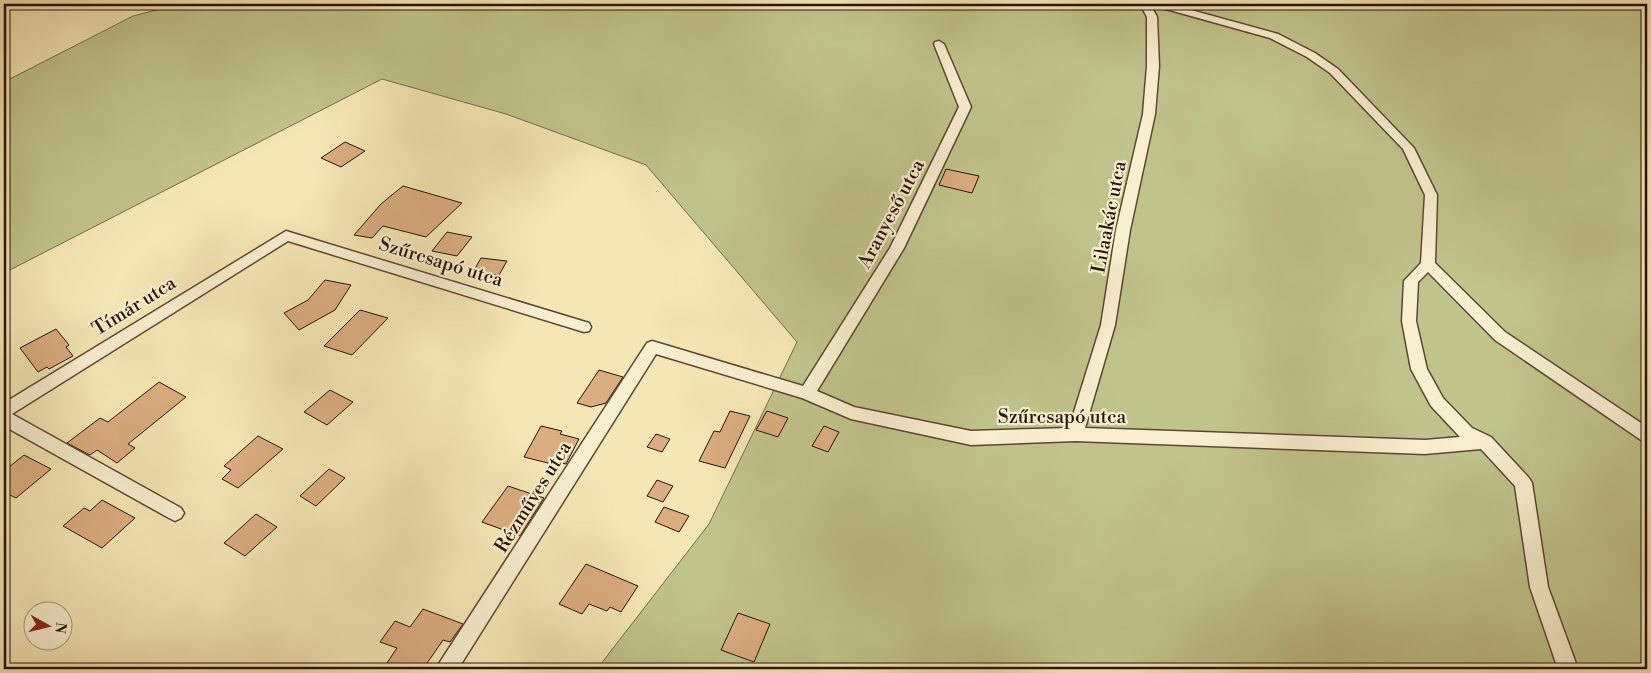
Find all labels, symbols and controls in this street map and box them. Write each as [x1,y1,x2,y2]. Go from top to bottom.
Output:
street label: Aranyeső utca [852,155,930,273]
street label: Lilaakác utca [1086,158,1132,275]
street label: Szűrcsapó utca [376,232,506,292]
street label: Tímár utca [88,271,181,341]
street label: Szűrcsapó utca [998,405,1127,429]
street label: Rézműves utca [489,437,577,557]
north arrow [22,600,72,650]
text: N [50,621,70,634]

